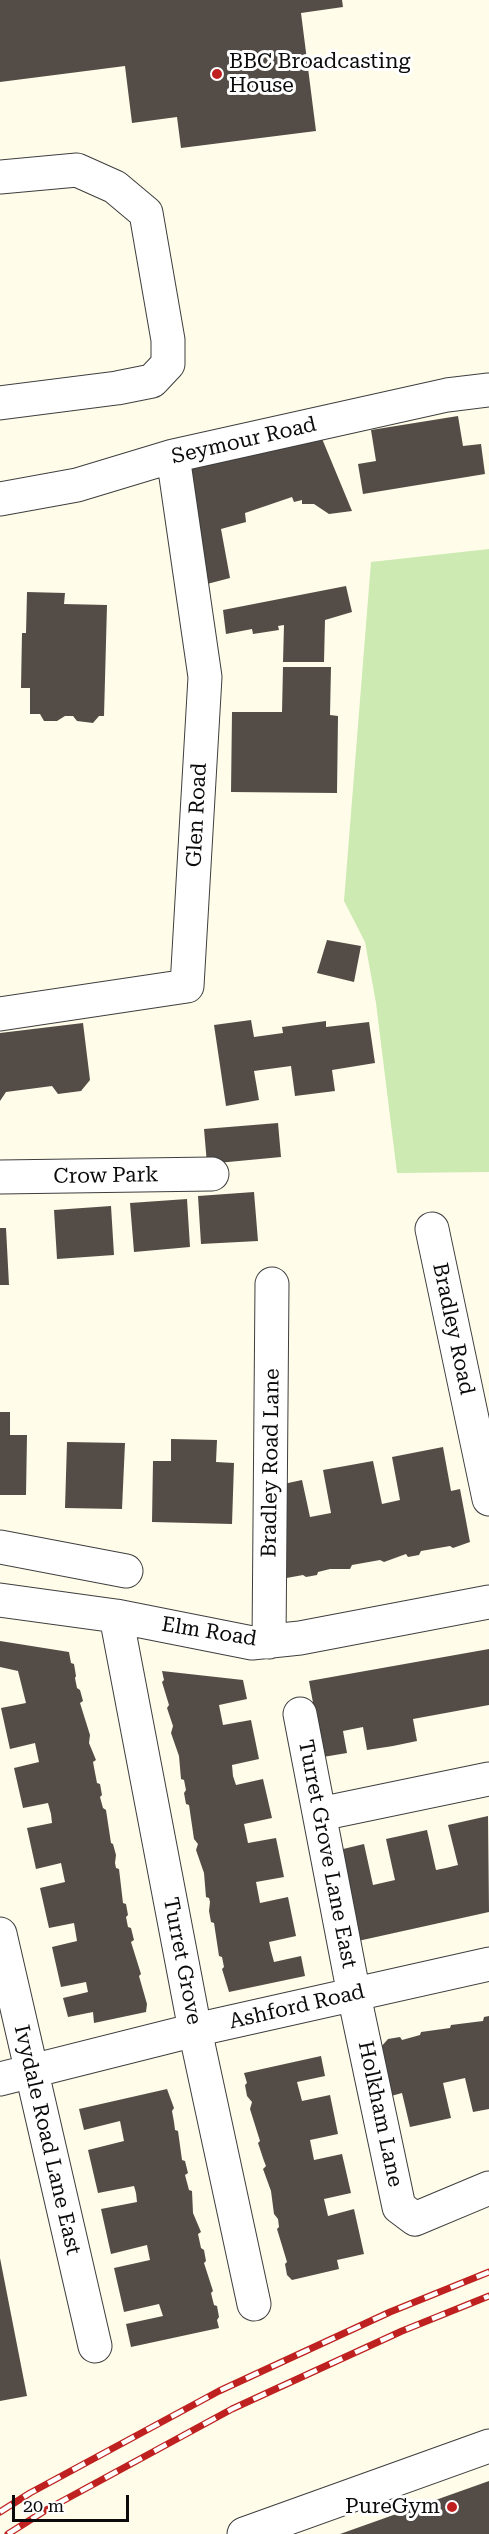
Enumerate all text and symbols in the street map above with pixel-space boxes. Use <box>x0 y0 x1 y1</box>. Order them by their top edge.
place label: BBC Broadcasting House <box>229 49 410 99</box>
marker: BBC Broadcasting House <box>210 67 224 81</box>
street label: Seymour Road <box>169 412 319 470</box>
street label: Glen Road <box>182 762 212 868</box>
street label: Crow Park <box>53 1162 159 1190</box>
street label: Bradley Road <box>427 1261 479 1397</box>
street label: Bradley Road Lane <box>257 1368 285 1558</box>
street label: Elm Road <box>160 1612 258 1652</box>
street label: Turret Grove Lane East <box>292 1738 362 1970</box>
street label: Turret Grove <box>157 1895 207 2027</box>
street label: Ashford Road <box>227 1979 367 2035</box>
street label: Ivydale Road Lane East <box>8 2023 86 2257</box>
street label: Holkham Lane <box>352 2039 408 2189</box>
scale bar <box>15 2483 132 2521</box>
place label: PureGym <box>345 2494 440 2520</box>
text: 20 m <box>23 2495 64 2516</box>
marker: PureGym <box>445 2500 459 2514</box>

